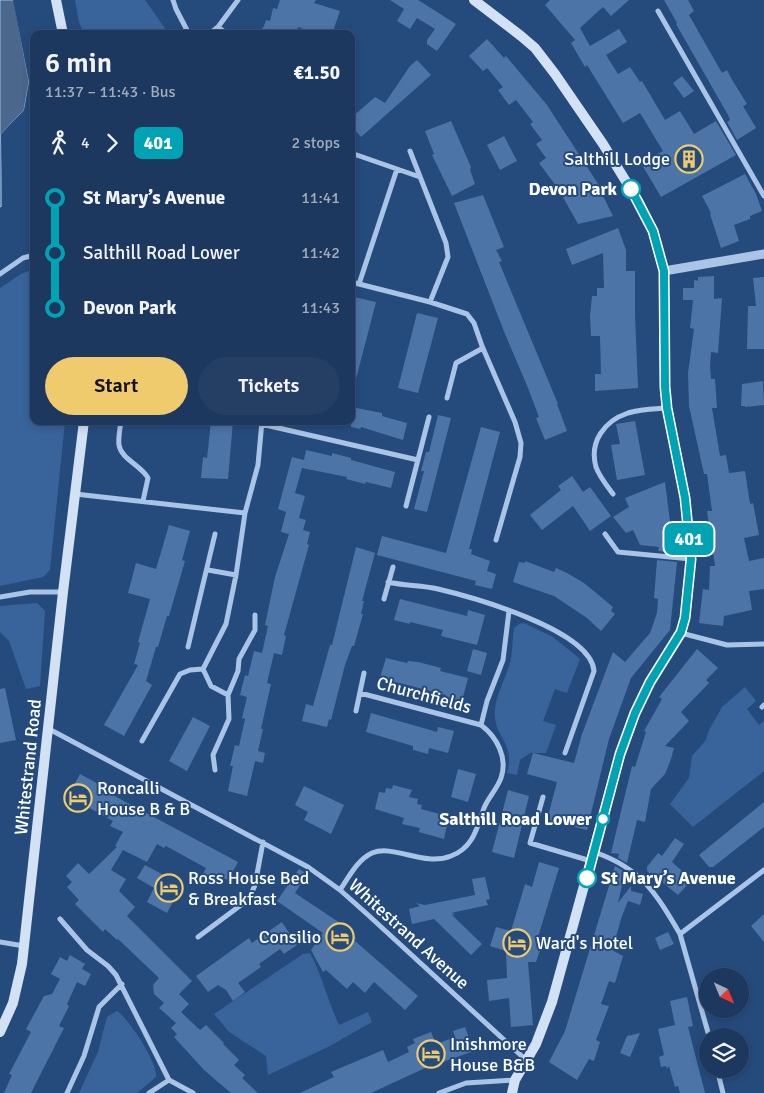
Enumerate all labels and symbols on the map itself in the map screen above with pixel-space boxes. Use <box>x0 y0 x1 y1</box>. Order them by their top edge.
building icon: Salthill Lodge <box>674 144 704 174</box>
place label: Salthill Lodge <box>564 148 670 170</box>
place label: Devon Park <box>529 178 618 200</box>
marker: Devon Park <box>621 179 641 199</box>
line badge: 401 <box>660 523 718 555</box>
street label: Churchfields <box>374 672 474 718</box>
street label: Whitestrand Road <box>10 698 46 836</box>
place label: Roncalli House B & B <box>97 777 190 820</box>
hotel icon: Roncalli House B & B <box>63 783 93 813</box>
place label: Salthill Road Lower <box>439 808 593 830</box>
marker: Salthill Road Lower <box>596 812 610 826</box>
place label: Ross House Bed & Breakfast <box>188 867 309 910</box>
place label: St Mary’s Avenue <box>601 867 736 889</box>
marker: St Mary’s Avenue <box>577 868 597 888</box>
hotel icon: Ross House Bed & Breakfast <box>154 873 184 903</box>
street label: Whitestrand Avenue <box>344 874 474 994</box>
hotel icon: Consilio <box>325 922 355 952</box>
place label: Consilio <box>259 926 321 948</box>
hotel icon: Ward's Hotel <box>502 928 532 958</box>
place label: Ward's Hotel <box>536 932 633 954</box>
north arrow <box>699 968 749 1018</box>
place label: Inishmore House B&B <box>450 1033 535 1076</box>
hotel icon: Inishmore House B&B <box>416 1039 446 1069</box>

